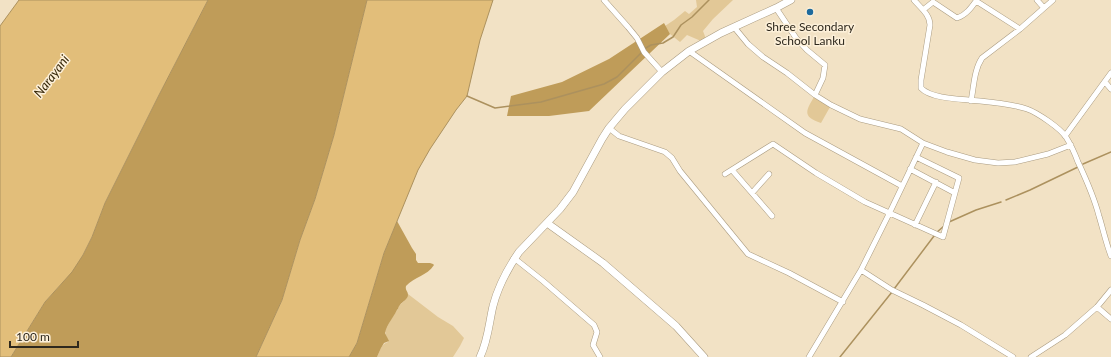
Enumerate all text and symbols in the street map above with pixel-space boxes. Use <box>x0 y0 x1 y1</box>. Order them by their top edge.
marker: Shree Secondary School Lanku <box>805 7 815 17</box>
place label: Shree Secondary School Lanku <box>766 19 855 48</box>
water label: Narayani <box>30 52 72 100</box>
scale bar <box>10 323 78 349</box>
text: 100 m <box>16 329 50 344</box>

